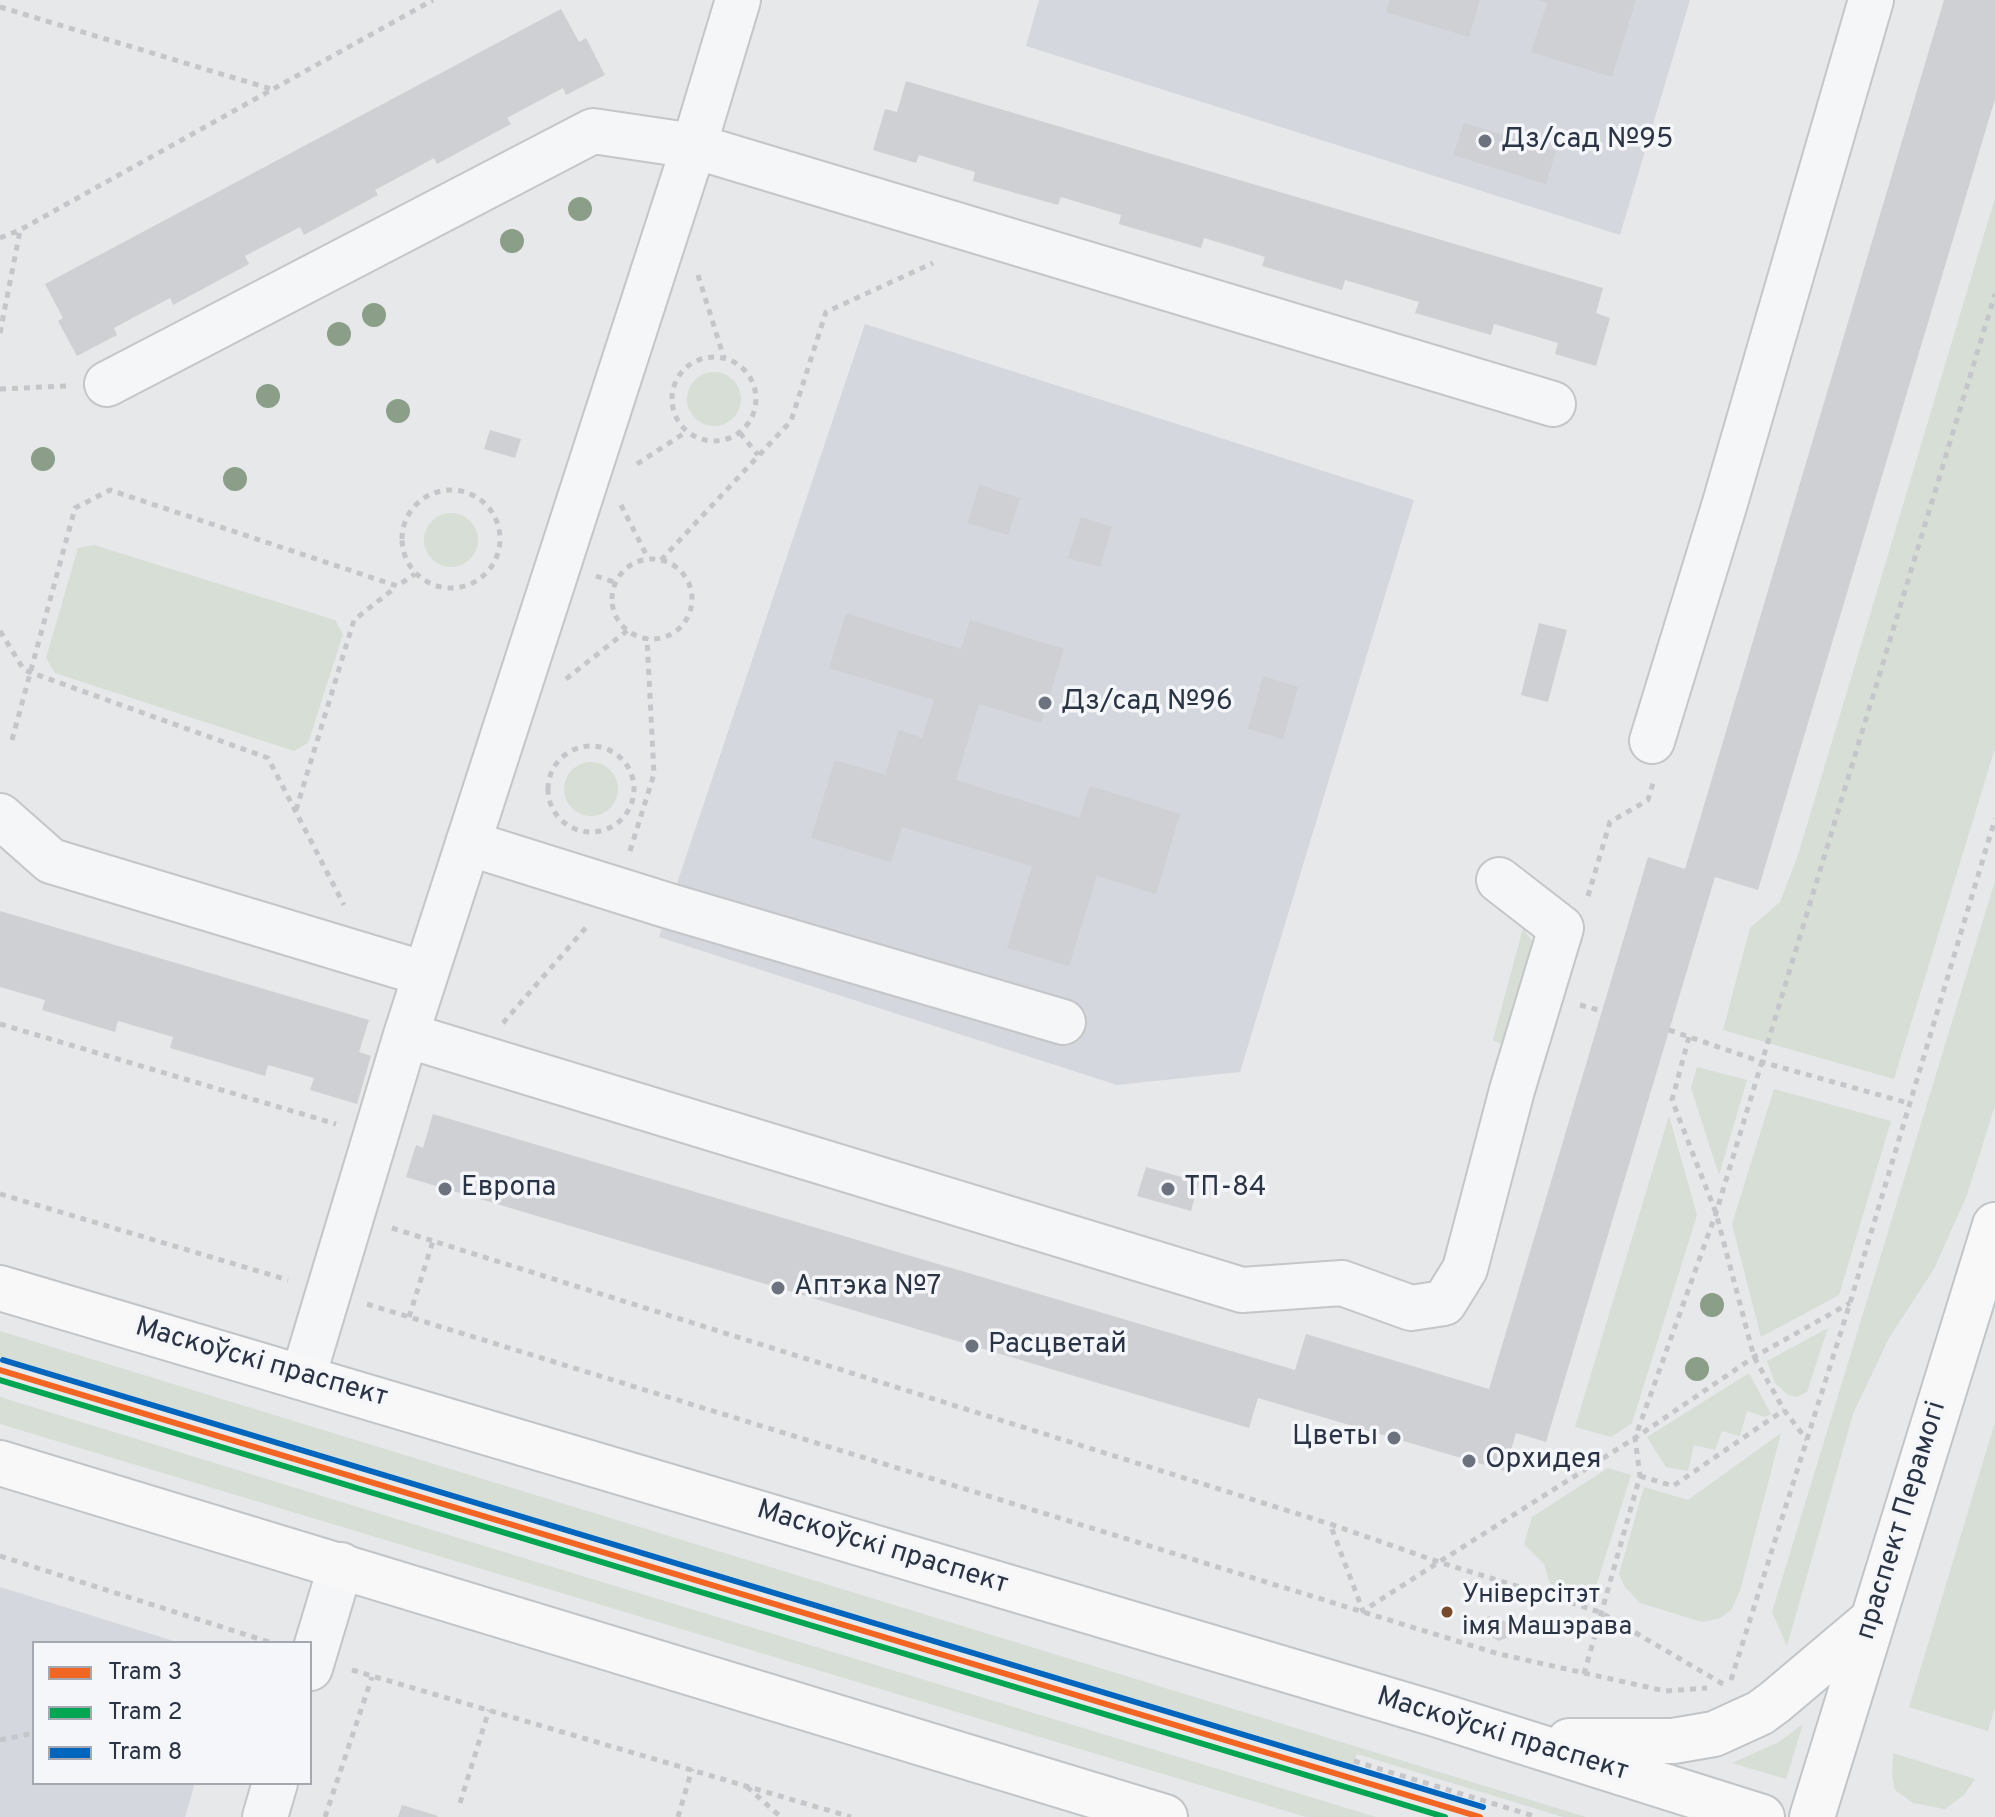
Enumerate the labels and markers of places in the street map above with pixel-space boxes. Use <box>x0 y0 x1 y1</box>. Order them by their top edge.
place label: Дз/сад №95 <box>1501 124 1673 158</box>
marker: Дз/сад №95 <box>1476 132 1494 150</box>
place label: Дз/сад №96 <box>1061 686 1233 720</box>
marker: Дз/сад №96 <box>1036 694 1054 712</box>
place label: Европа <box>461 1172 556 1206</box>
place label: ТП-84 <box>1184 1172 1266 1206</box>
marker: Европа <box>436 1180 454 1198</box>
marker: ТП-84 <box>1159 1180 1177 1198</box>
place label: Аптэка №7 <box>794 1271 941 1305</box>
marker: Аптэка №7 <box>769 1279 787 1297</box>
place label: Расцветай <box>988 1329 1127 1363</box>
marker: Расцветай <box>963 1337 981 1355</box>
place label: Цветы <box>1292 1421 1378 1455</box>
marker: Цветы <box>1385 1429 1403 1447</box>
place label: Орхидея <box>1485 1444 1602 1478</box>
marker: Орхидея <box>1460 1452 1478 1470</box>
place label: Універсітэт імя Машэрава <box>1462 1581 1632 1642</box>
marker: Універсітэт імя Машэрава <box>1439 1604 1455 1620</box>

